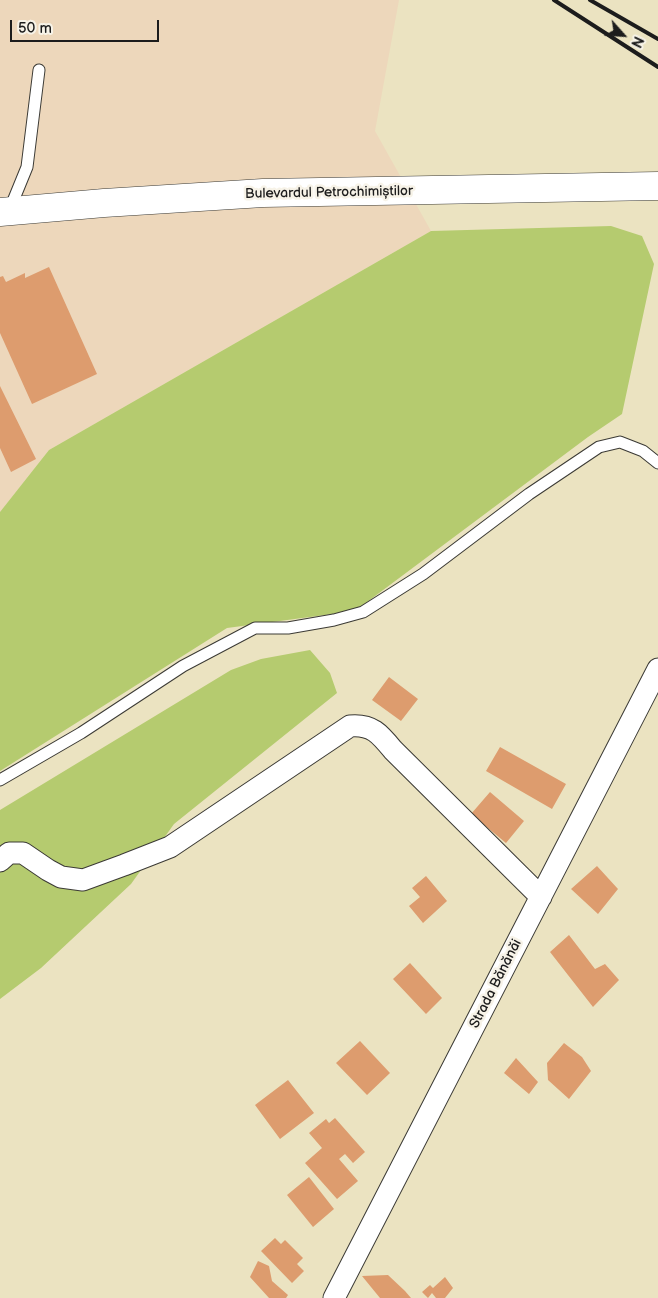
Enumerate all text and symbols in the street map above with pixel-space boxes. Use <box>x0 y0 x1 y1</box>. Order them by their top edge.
scale bar <box>12 10 161 42</box>
north arrow <box>598 10 648 60</box>
text: 50 m <box>18 19 52 38</box>
text: N <box>627 33 647 50</box>
street label: Bulevardul Petrochimiștilor <box>245 183 413 203</box>
street label: Strada Bănănăi <box>466 937 526 1031</box>

